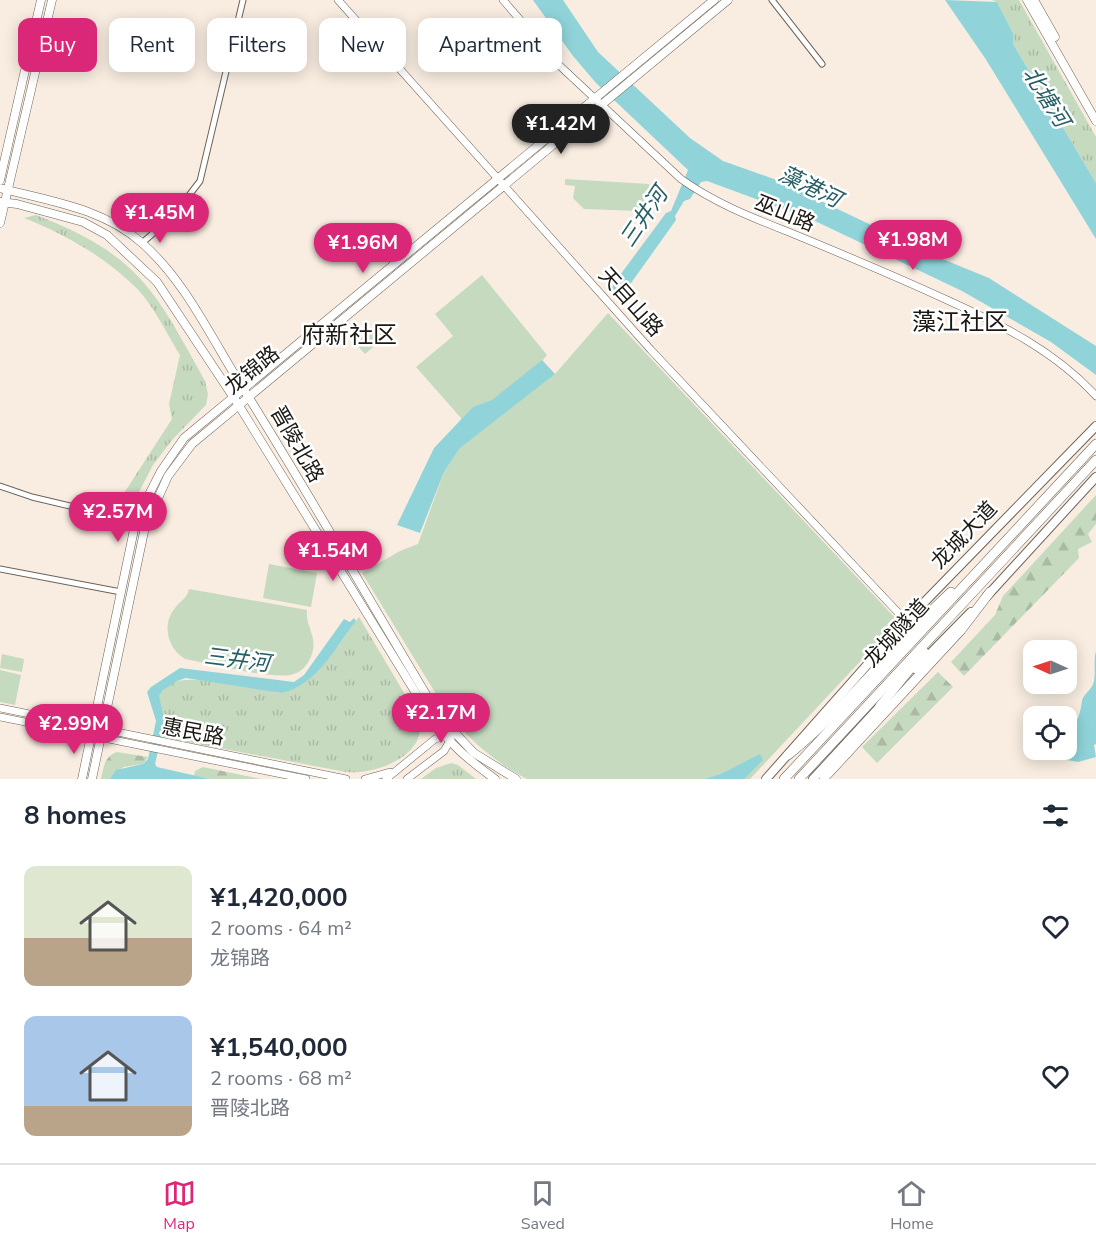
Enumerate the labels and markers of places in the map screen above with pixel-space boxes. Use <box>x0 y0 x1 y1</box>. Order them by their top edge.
pin: ¥1.42M <box>512 104 610 155</box>
pin: ¥1.45M <box>111 193 209 244</box>
pin: ¥1.98M <box>864 220 962 271</box>
pin: ¥1.96M <box>314 223 412 274</box>
pin: ¥2.57M <box>69 492 167 543</box>
pin: ¥1.54M <box>284 531 382 582</box>
pin: ¥2.17M <box>392 693 490 744</box>
pin: ¥2.99M <box>25 704 123 755</box>

